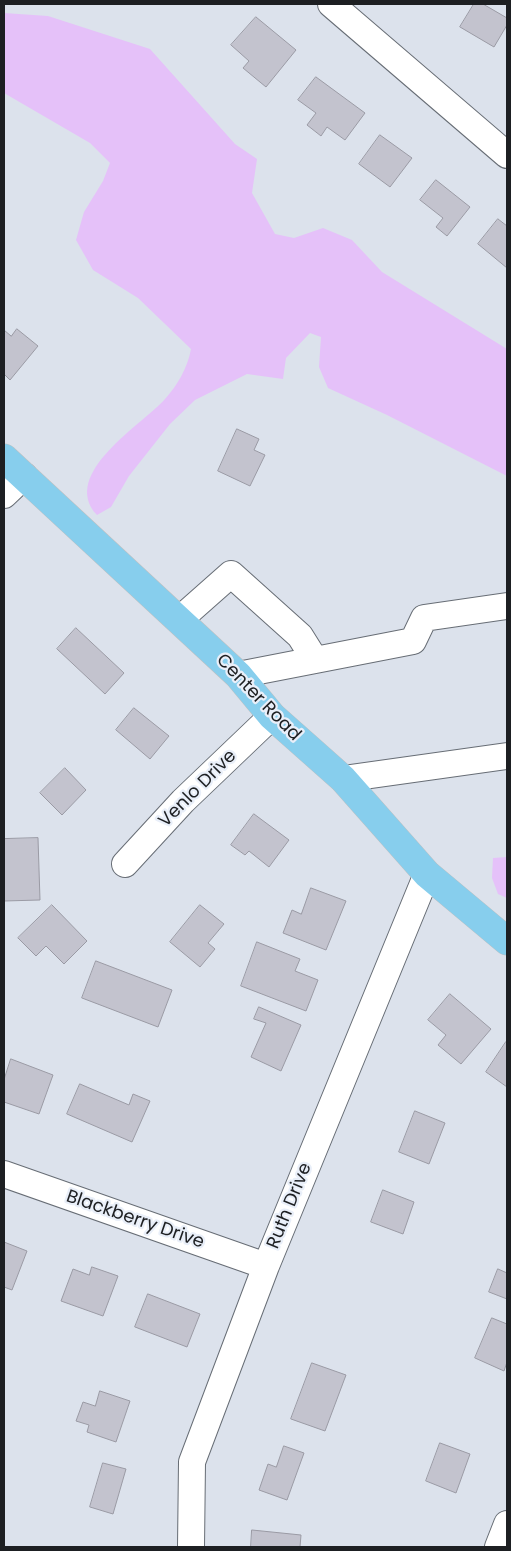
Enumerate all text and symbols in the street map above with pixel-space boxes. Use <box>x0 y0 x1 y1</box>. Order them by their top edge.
street label: Center Road <box>211 650 305 746</box>
street label: Venlo Drive <box>155 746 241 832</box>
street label: Ruth Drive <box>263 1160 317 1252</box>
street label: Blackberry Drive <box>63 1186 207 1254</box>

